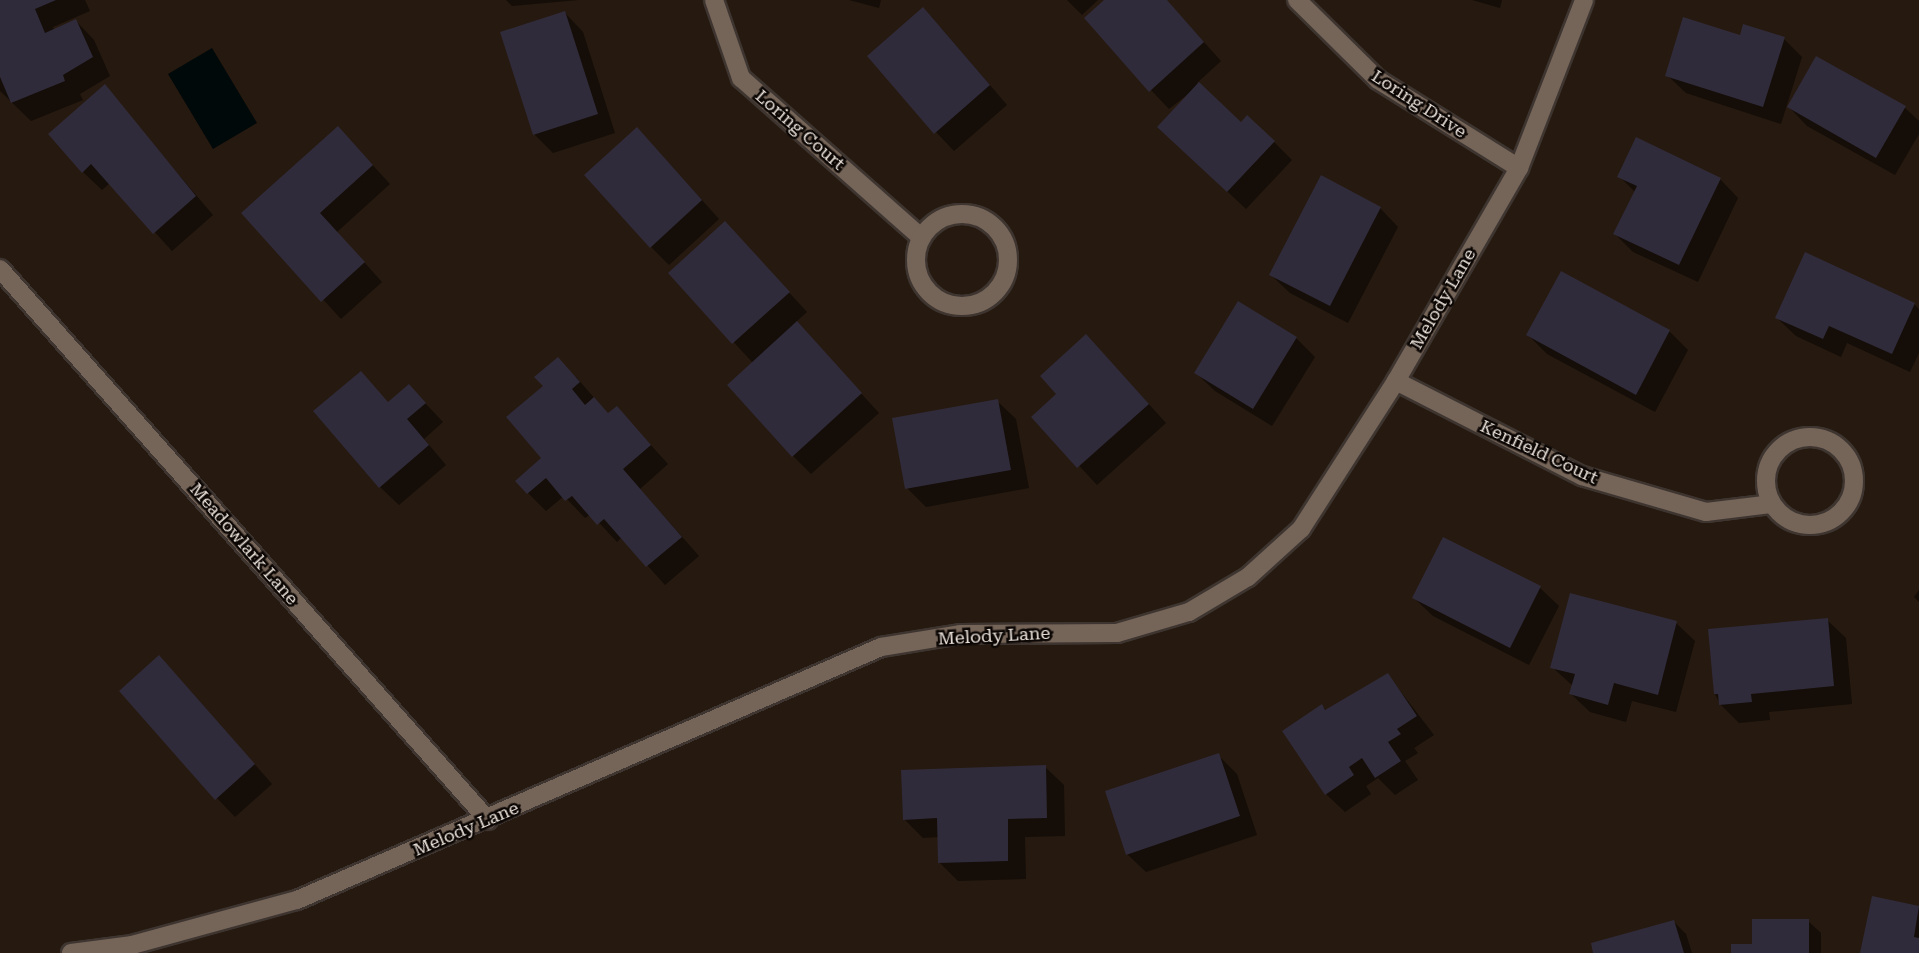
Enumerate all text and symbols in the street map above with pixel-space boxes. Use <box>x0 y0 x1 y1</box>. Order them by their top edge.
street label: Loring Drive <box>1367 65 1471 143</box>
street label: Loring Court <box>751 85 849 175</box>
street label: Melody Lane <box>1405 245 1481 353</box>
street label: Kenfield Court <box>1477 415 1601 489</box>
street label: Meadowlark Lane <box>185 479 303 609</box>
street label: Melody Lane <box>937 622 1051 650</box>
street label: Melody Lane <box>410 797 522 861</box>

